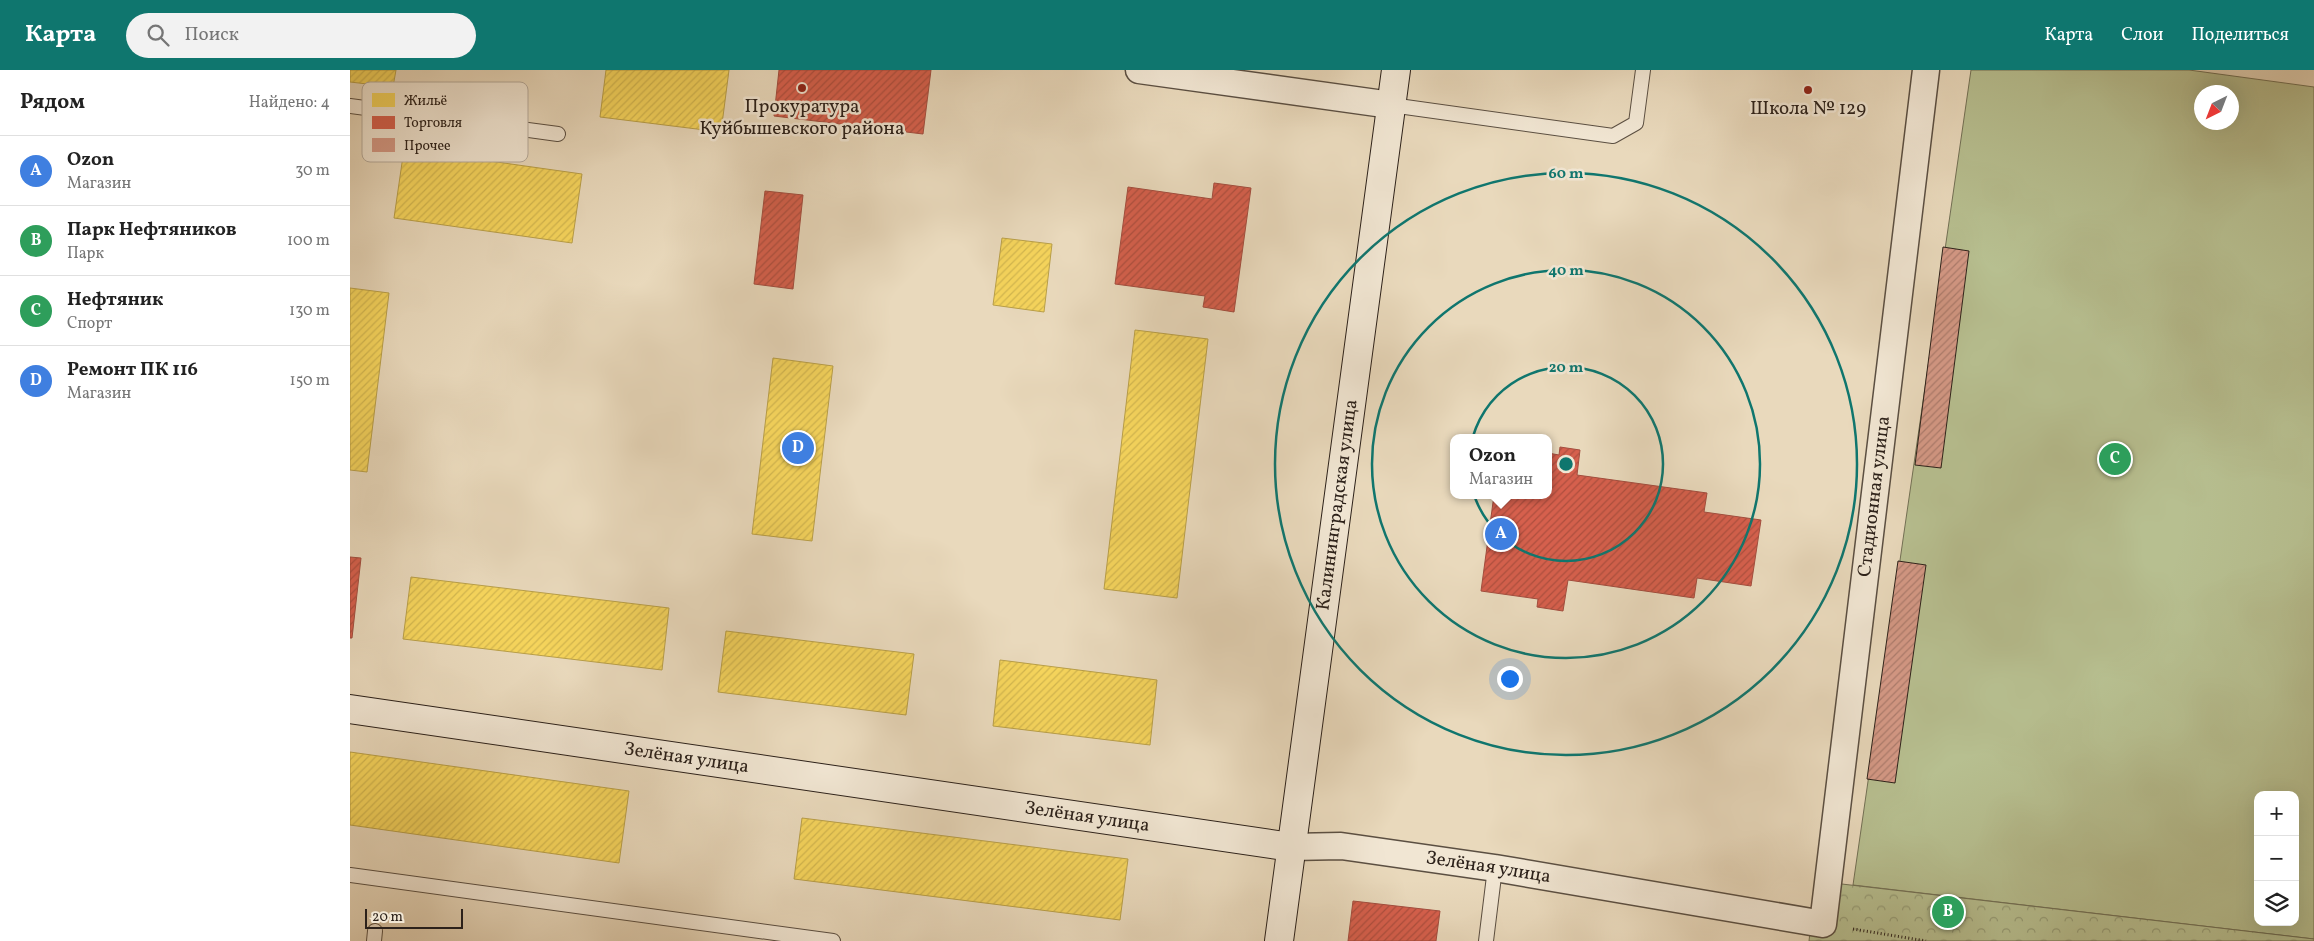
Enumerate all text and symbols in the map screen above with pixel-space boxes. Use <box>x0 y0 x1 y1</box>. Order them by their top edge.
search box <box>126 13 476 58</box>
text: Карта <box>25 18 96 52</box>
icon: search <box>144 21 172 49</box>
text: Поиск <box>184 22 239 48</box>
text: Карта <box>2045 23 2093 48</box>
text: Слои <box>2121 23 2163 48</box>
text: Поделиться <box>2191 23 2289 48</box>
legend <box>362 82 528 162</box>
marker: Прокуратура Куйбышевского района <box>796 82 808 94</box>
marker: Школа № 129 <box>1802 84 1814 96</box>
north arrow <box>2194 85 2239 130</box>
text: Рядом <box>20 88 85 117</box>
text: Найдено: 4 <box>249 92 330 114</box>
text: Жильё <box>404 92 448 111</box>
place label: Прокуратура Куйбышевского района <box>700 94 904 142</box>
place label: Школа № 129 <box>1750 96 1866 122</box>
text: Торговля <box>404 114 462 133</box>
text: Прочее <box>404 137 451 156</box>
text: Ozon <box>67 147 114 173</box>
text: A <box>30 160 42 182</box>
text: 30 m <box>295 160 330 182</box>
text: 60 m <box>1549 164 1584 185</box>
text: Магазин <box>67 173 131 195</box>
text: Парк Нефтяников <box>67 217 237 243</box>
text: B <box>31 230 41 252</box>
text: 100 m <box>287 230 330 252</box>
text: Парк <box>67 243 104 265</box>
text: 40 m <box>1548 261 1584 282</box>
text: Нефтяник <box>67 287 163 313</box>
text: C <box>31 300 41 322</box>
text: 130 m <box>289 300 330 322</box>
text: Спорт <box>67 313 112 335</box>
text: Ремонт ПК 116 <box>67 357 198 383</box>
text: 20 m <box>1549 358 1584 379</box>
text: D <box>30 370 42 392</box>
text: 150 m <box>289 370 330 392</box>
text: Магазин <box>67 383 131 405</box>
street label: Калининградская улица <box>1311 398 1365 612</box>
street label: Стадионная улица <box>1852 414 1897 578</box>
pin: D <box>782 429 814 467</box>
popup <box>1450 434 1552 499</box>
pin: C <box>2099 440 2131 478</box>
text: Ozon <box>1469 443 1516 469</box>
centre of rings <box>1557 455 1575 473</box>
text: Магазин <box>1469 469 1533 491</box>
pin: A <box>1485 515 1517 553</box>
your location <box>1497 666 1523 692</box>
street label: Зелёная улица <box>622 736 751 780</box>
map controls <box>2254 791 2299 926</box>
button: + <box>2254 791 2299 836</box>
street label: Зелёная улица <box>1023 795 1152 839</box>
button: − <box>2254 836 2299 881</box>
street label: Зелёная улица <box>1424 845 1553 890</box>
button: layers <box>2254 881 2299 926</box>
pin: B <box>1932 893 1964 931</box>
scale bar <box>365 906 462 929</box>
text: 20 m <box>372 908 403 927</box>

